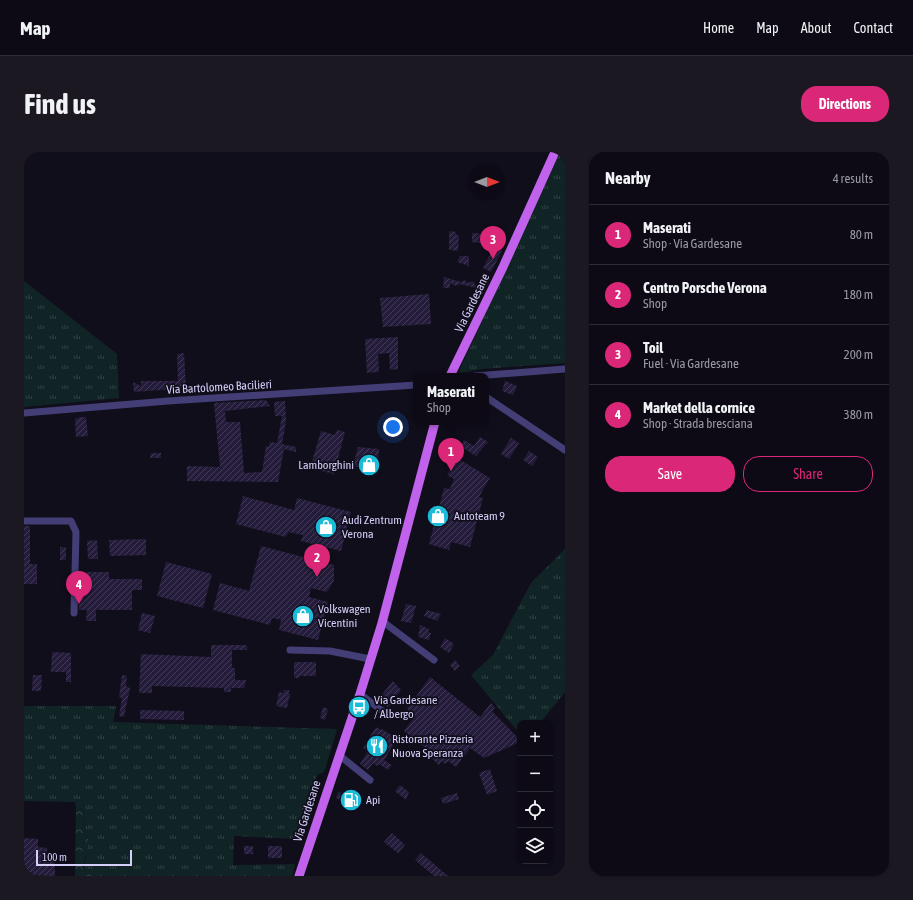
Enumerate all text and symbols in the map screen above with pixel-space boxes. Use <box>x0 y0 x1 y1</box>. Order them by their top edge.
text: Map <box>20 17 51 39</box>
text: Home <box>703 20 734 36</box>
text: Map <box>756 20 779 36</box>
text: About <box>801 20 832 36</box>
text: Contact <box>854 20 893 36</box>
button: Directions <box>801 86 889 122</box>
text: Find us <box>24 88 96 120</box>
north arrow <box>469 164 505 200</box>
text: Nearby <box>605 168 651 188</box>
text: 4 results <box>833 171 873 186</box>
text: Maserati <box>643 219 691 236</box>
pin: 3 <box>480 226 506 259</box>
text: 1 <box>615 227 621 242</box>
text: 80 m <box>850 227 873 242</box>
text: Shop · Via Gardesane <box>643 236 742 251</box>
street label: Via Gardesane <box>452 271 492 335</box>
text: Centro Porsche Verona <box>643 279 767 296</box>
text: 2 <box>615 287 621 302</box>
text: 180 m <box>844 287 873 302</box>
text: Shop <box>643 296 667 311</box>
text: Toil <box>643 339 663 356</box>
text: 3 <box>615 347 621 362</box>
text: 200 m <box>844 347 873 362</box>
text: Fuel · Via Gardesane <box>643 356 739 371</box>
popup <box>413 373 489 425</box>
street label: Via Bartolomeo Bacilieri <box>166 377 272 397</box>
text: Maserati <box>427 383 475 400</box>
text: Market della cornice <box>643 399 755 416</box>
text: Shop <box>427 400 451 415</box>
text: 4 <box>615 407 621 422</box>
text: 380 m <box>844 407 873 422</box>
text: Shop · Strada bresciana <box>643 416 753 431</box>
your location <box>383 417 403 437</box>
pin: 1 <box>438 438 464 471</box>
shop icon: Lamborghini <box>356 452 382 478</box>
button: Save <box>605 456 735 492</box>
button: Share <box>743 456 873 492</box>
place label: Lamborghini <box>298 458 354 472</box>
shop icon: Autoteam 9 <box>425 503 451 529</box>
place label: Autoteam 9 <box>454 509 505 523</box>
place label: Audi Zentrum Verona <box>342 513 402 541</box>
shop icon: Audi Zentrum Verona <box>313 514 339 540</box>
pin: 2 <box>304 544 330 577</box>
pin: 4 <box>66 571 92 604</box>
place label: Volkswagen Vicentini <box>318 602 371 630</box>
shop icon: Volkswagen Vicentini <box>290 603 316 629</box>
place label: Via Gardesane / Albergo <box>374 693 438 721</box>
bus stop icon: Via Gardesane / Albergo <box>346 694 372 720</box>
map controls <box>517 720 553 864</box>
button: + <box>517 720 553 756</box>
place label: Ristorante Pizzeria Nuova Speranza <box>392 732 473 760</box>
restaurant icon: Ristorante Pizzeria Nuova Speranza <box>364 733 390 759</box>
button: − <box>517 756 553 792</box>
street label: Via Gardesane <box>291 779 323 843</box>
fuel station icon: Api <box>338 787 364 813</box>
button: locate <box>517 792 553 828</box>
place label: Api <box>366 793 380 807</box>
button: layers <box>517 828 553 864</box>
scale bar <box>36 848 132 867</box>
text: 100 m <box>42 851 67 863</box>

